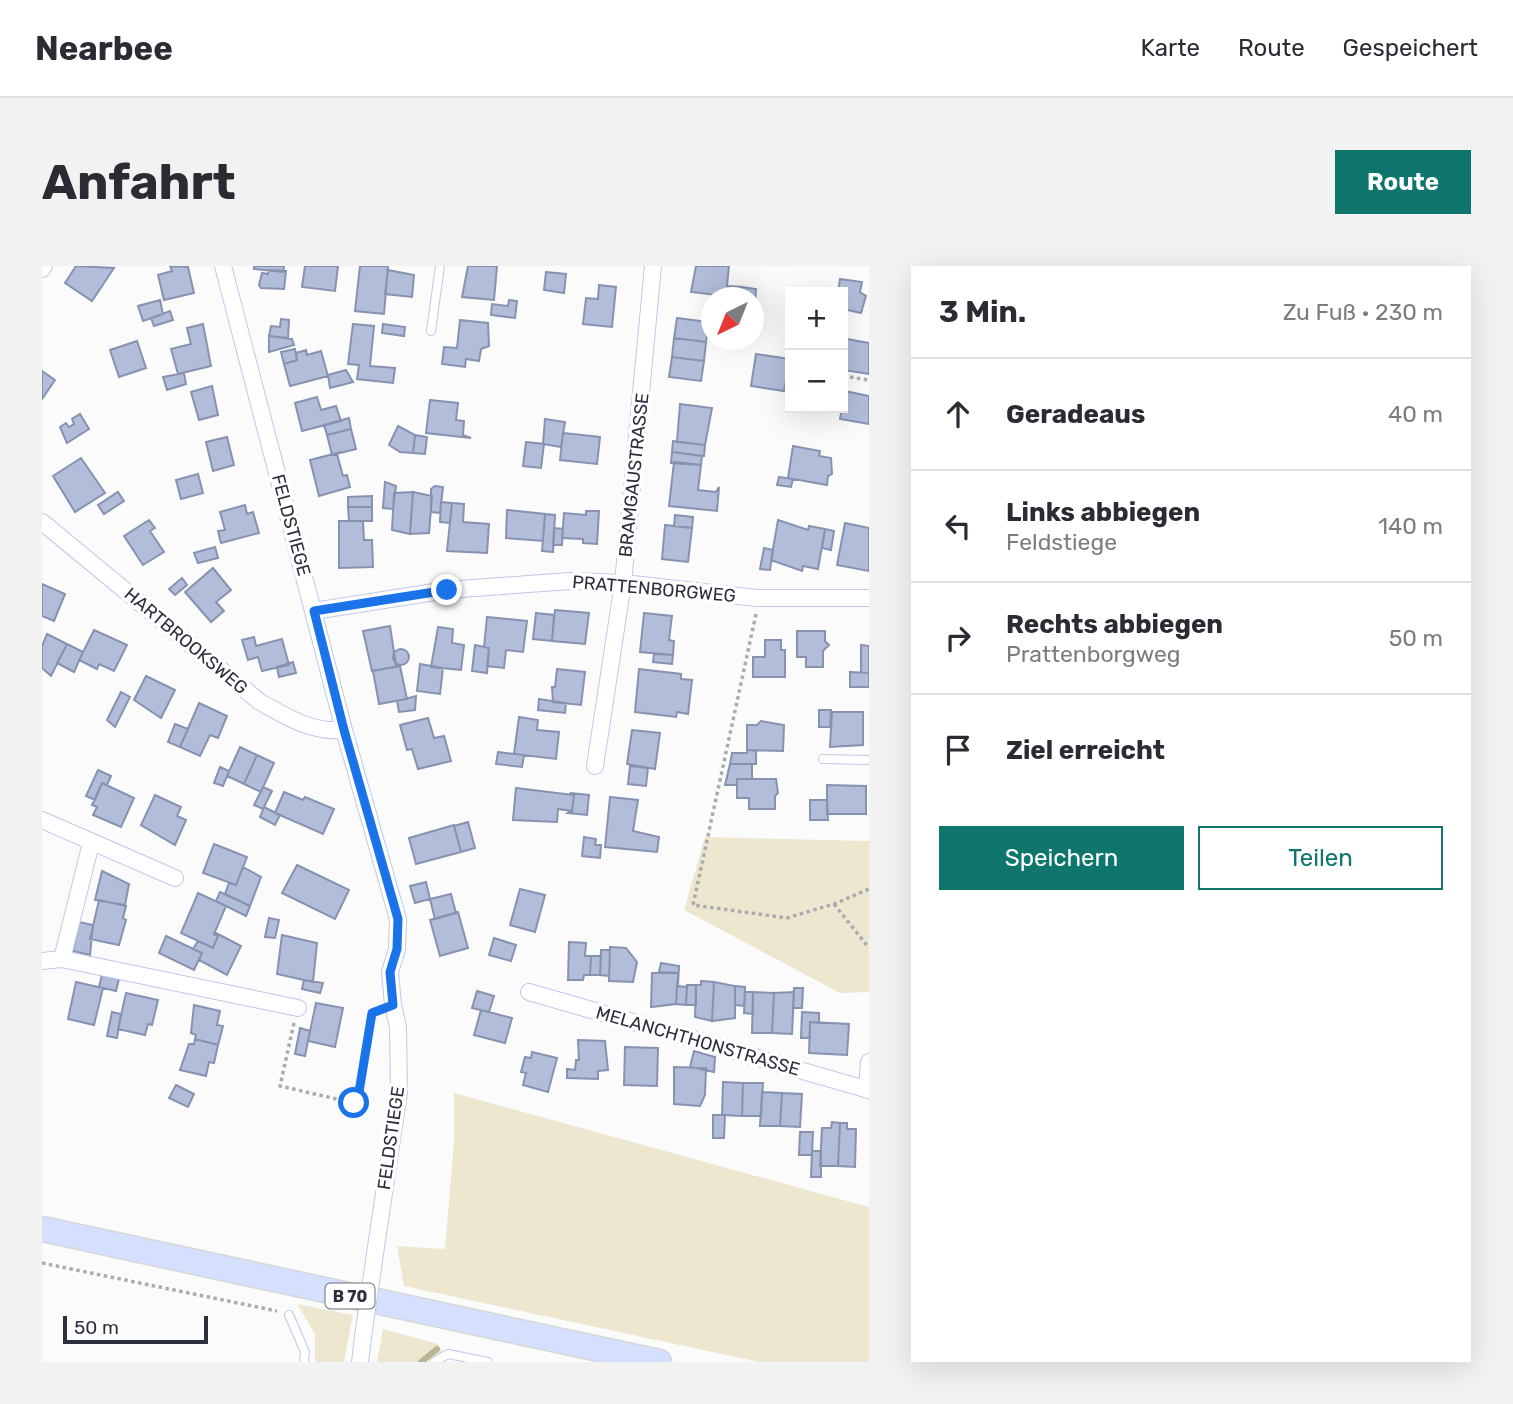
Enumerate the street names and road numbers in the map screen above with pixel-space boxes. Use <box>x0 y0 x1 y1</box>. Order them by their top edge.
street label: BRAMGAUSTRASSE <box>614 392 654 558</box>
street label: FELDSTIEGE <box>267 472 315 578</box>
street label: PRATTENBORGWEG <box>571 571 737 607</box>
street label: HARTBROOKSWEG <box>120 583 252 699</box>
street label: MELANCHTHONSTRASSE <box>593 1001 803 1081</box>
street label: FELDSTIEGE <box>373 1085 409 1191</box>
road number: B 70 <box>326 1284 374 1308</box>

